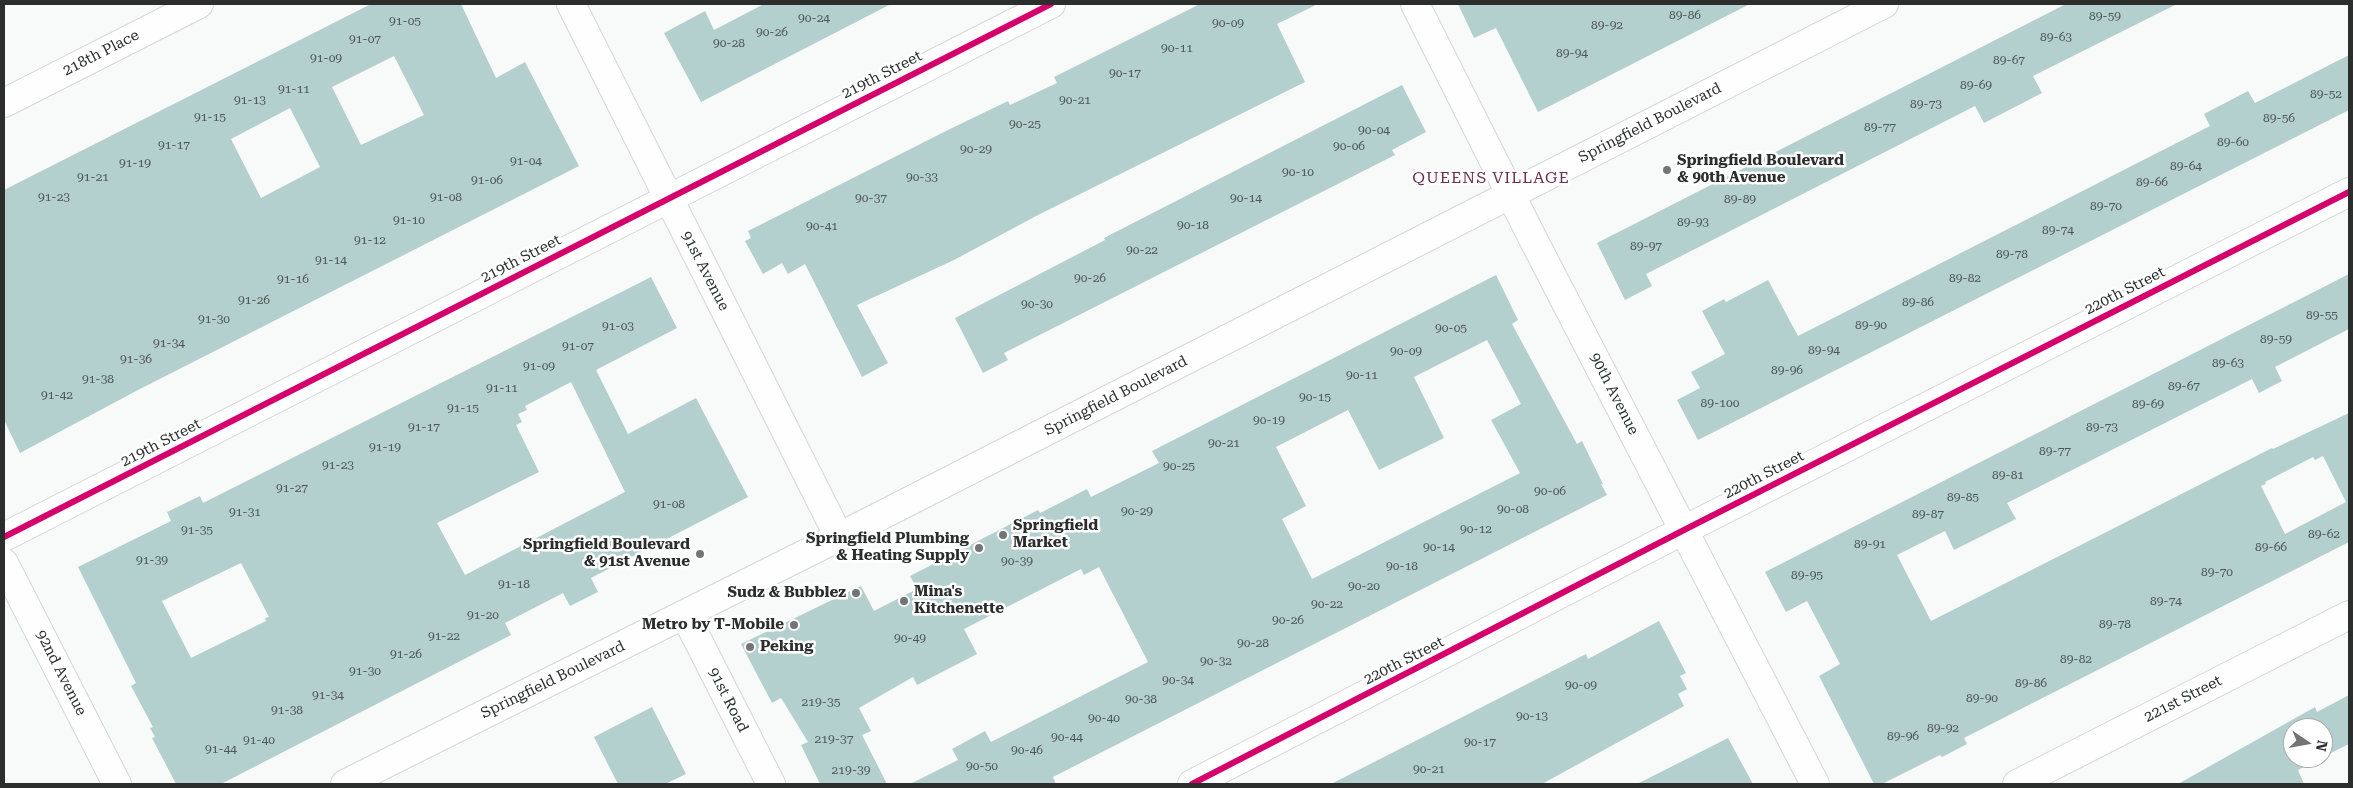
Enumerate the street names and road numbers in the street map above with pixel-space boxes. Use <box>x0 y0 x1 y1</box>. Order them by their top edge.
street label: 218th Place <box>60 26 142 80</box>
street label: 219th Street <box>839 47 925 103</box>
street label: Springfield Boulevard <box>1575 79 1725 167</box>
street label: 91st Avenue <box>677 228 733 314</box>
street label: 219th Street <box>478 231 564 287</box>
street label: 220th Street <box>2082 263 2168 319</box>
street label: 90th Avenue <box>1586 350 1642 438</box>
street label: Springfield Boulevard <box>1041 352 1191 440</box>
street label: 219th Street <box>118 415 204 471</box>
street label: 220th Street <box>1721 447 1807 503</box>
street label: 92nd Avenue <box>32 627 90 719</box>
street label: 220th Street <box>1361 633 1447 689</box>
street label: Springfield Boulevard <box>478 637 628 723</box>
street label: 91st Road <box>704 665 752 735</box>
street label: 221st Street <box>2141 672 2225 726</box>

